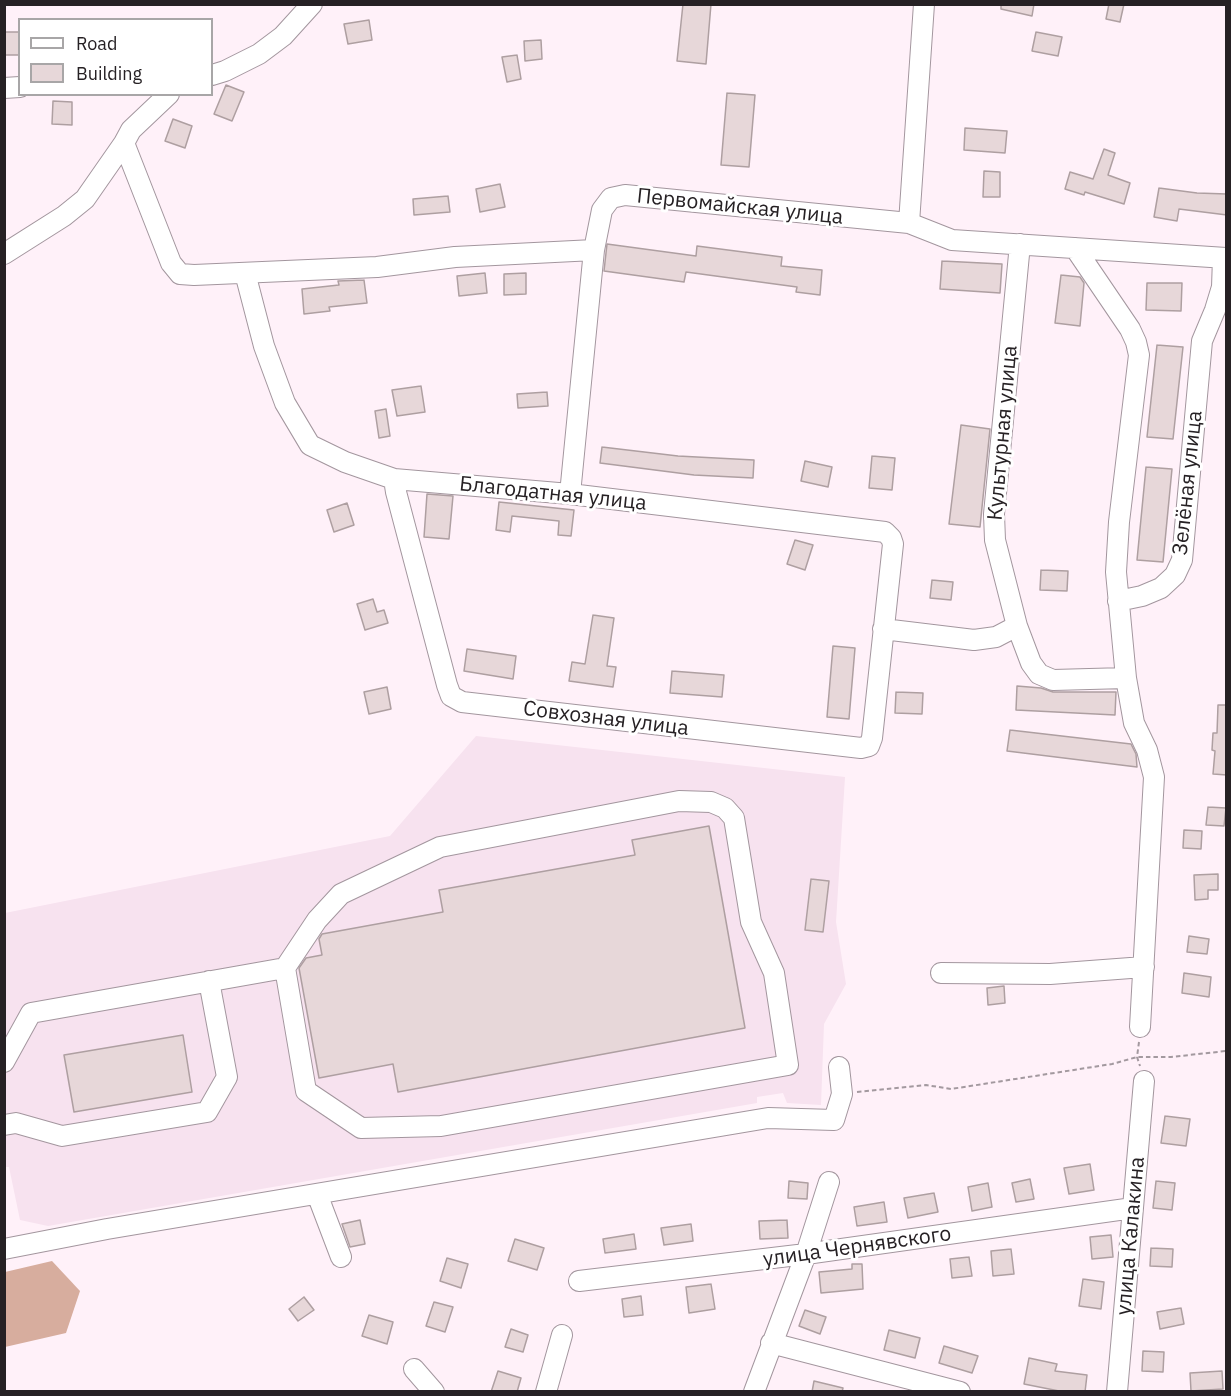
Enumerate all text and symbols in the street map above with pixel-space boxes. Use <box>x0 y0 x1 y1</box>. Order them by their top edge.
legend <box>18 18 213 96</box>
text: Road <box>76 32 117 55</box>
text: Building <box>76 62 142 85</box>
street label: Первомайская улица <box>636 184 844 230</box>
street label: Культурная улица <box>983 344 1023 522</box>
street label: Зелёная улица <box>1168 409 1208 557</box>
street label: Благодатная улица <box>458 472 648 516</box>
street label: Совхозная улица <box>522 696 690 742</box>
street label: улица Калакина <box>1112 1156 1150 1316</box>
street label: улица Чернявского <box>761 1221 953 1273</box>

